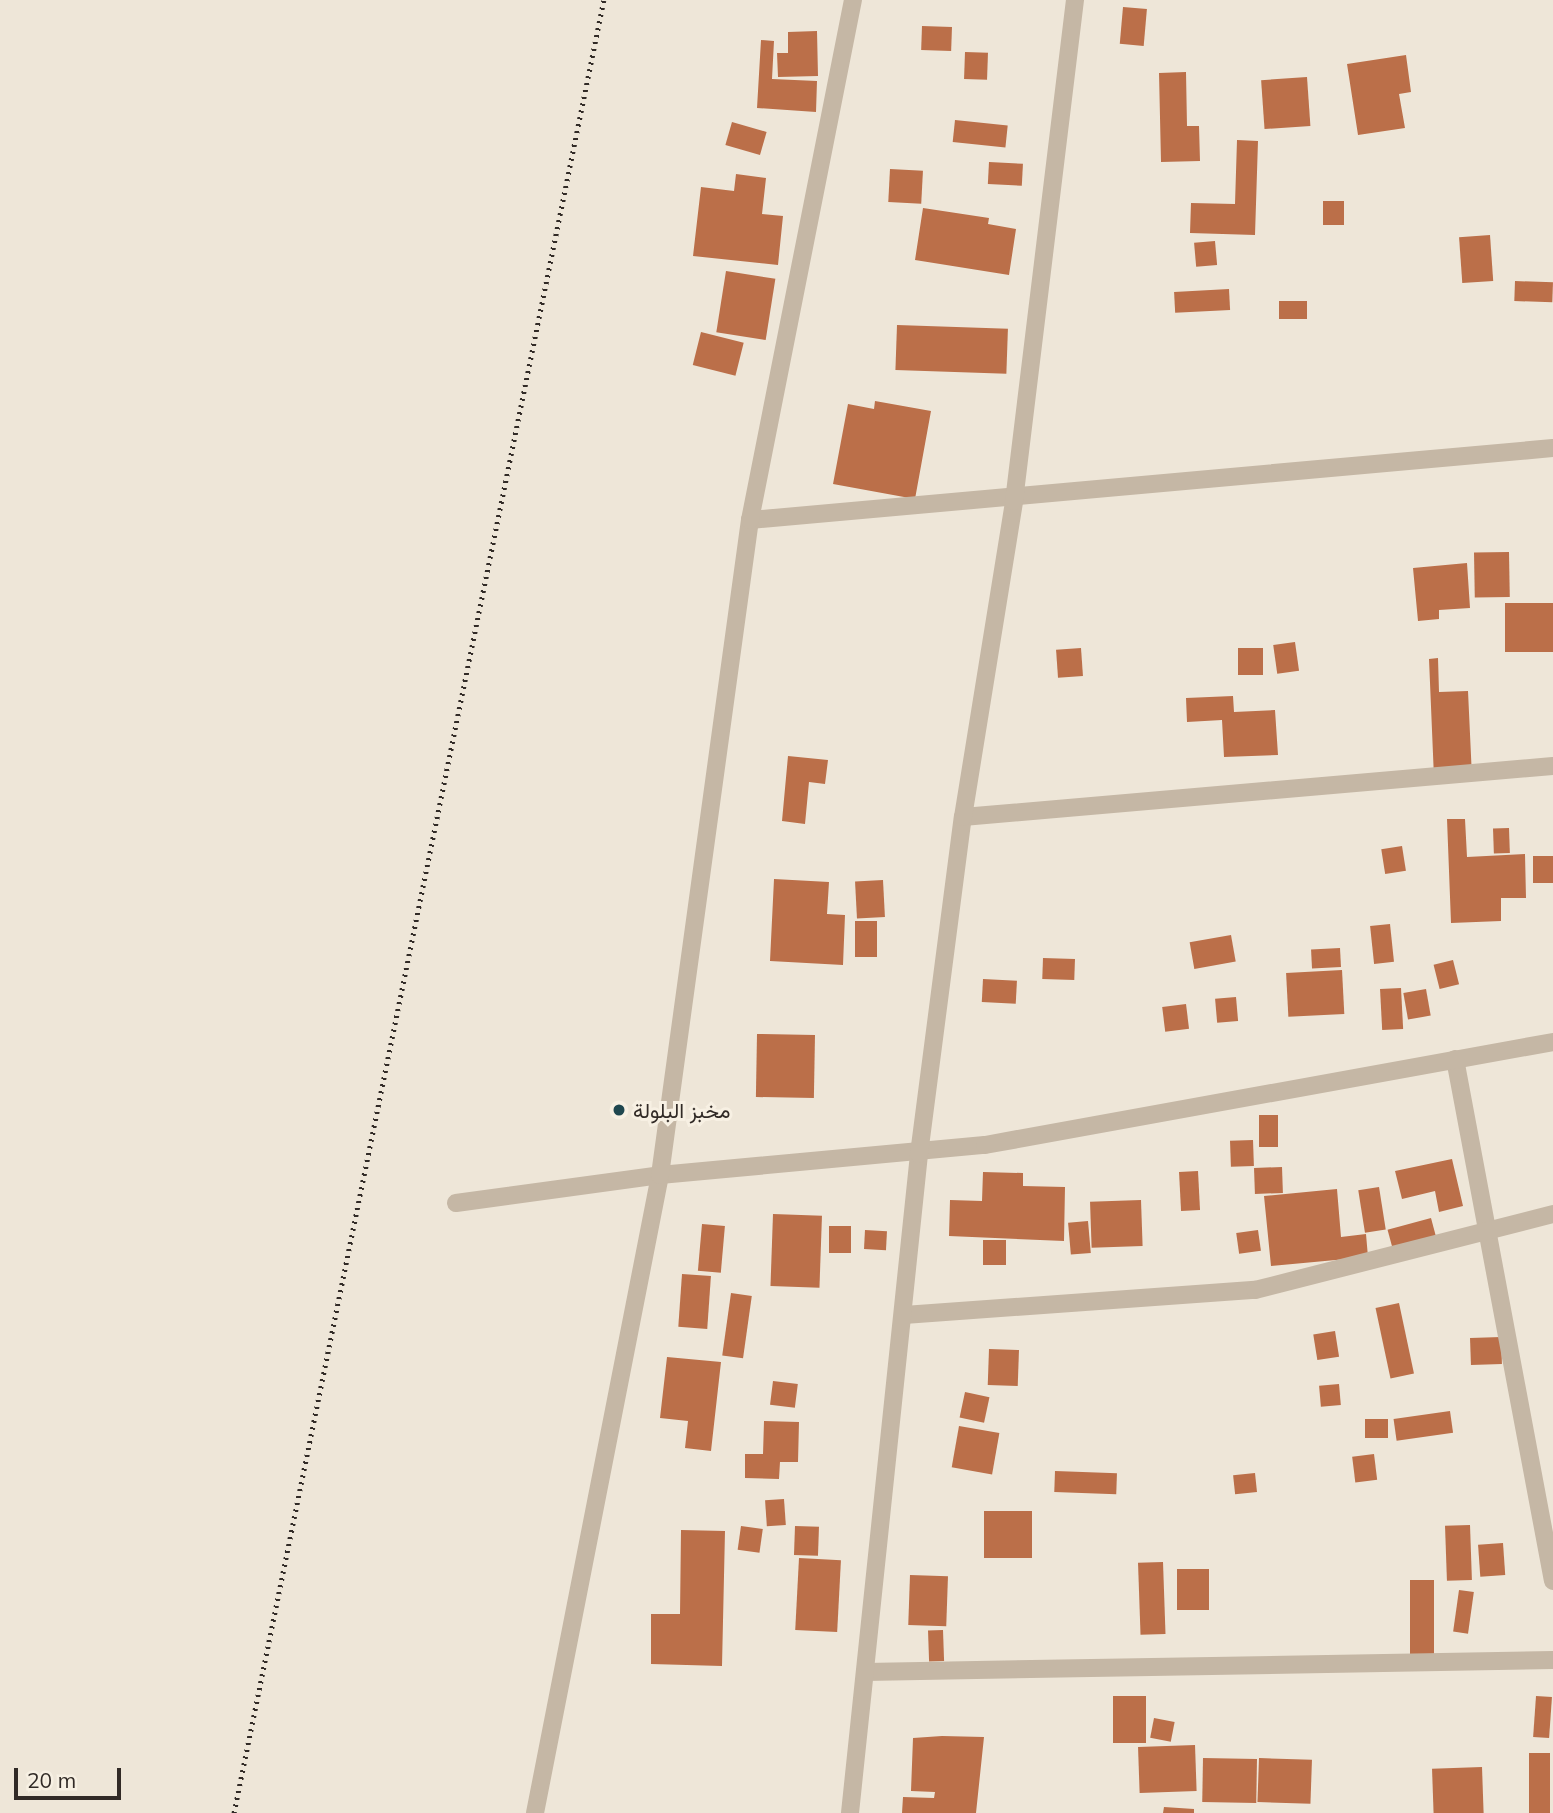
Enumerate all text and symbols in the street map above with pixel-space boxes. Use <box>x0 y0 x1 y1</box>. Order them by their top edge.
place label: مخبز البلولة <box>633 1097 731 1123</box>
marker: مخبز البلولة <box>611 1102 627 1118</box>
scale bar <box>18 1754 124 1798</box>
text: 20 m <box>27 1767 76 1793</box>

